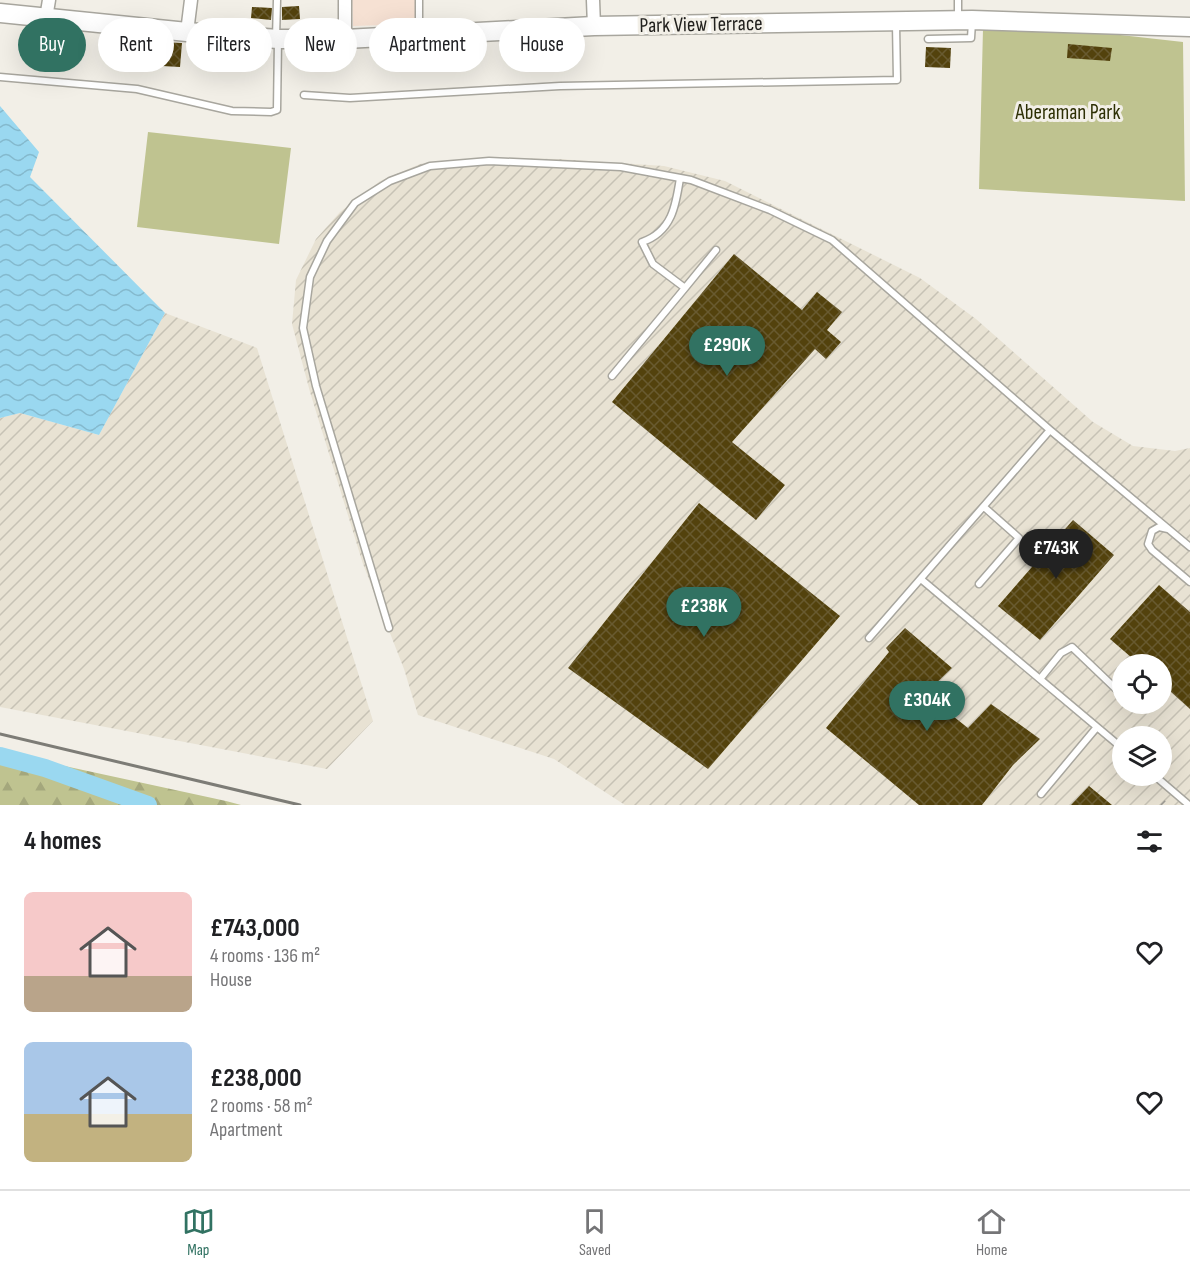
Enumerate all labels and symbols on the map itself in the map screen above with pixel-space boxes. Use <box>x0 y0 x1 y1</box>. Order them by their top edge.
street label: Park View Terrace <box>639 11 763 38</box>
park label: Aberaman Park <box>1015 100 1120 125</box>
pin: £290K <box>685 326 769 377</box>
pin: £743K <box>1014 529 1098 580</box>
pin: £238K <box>662 587 746 638</box>
pin: £304K <box>885 681 969 732</box>

